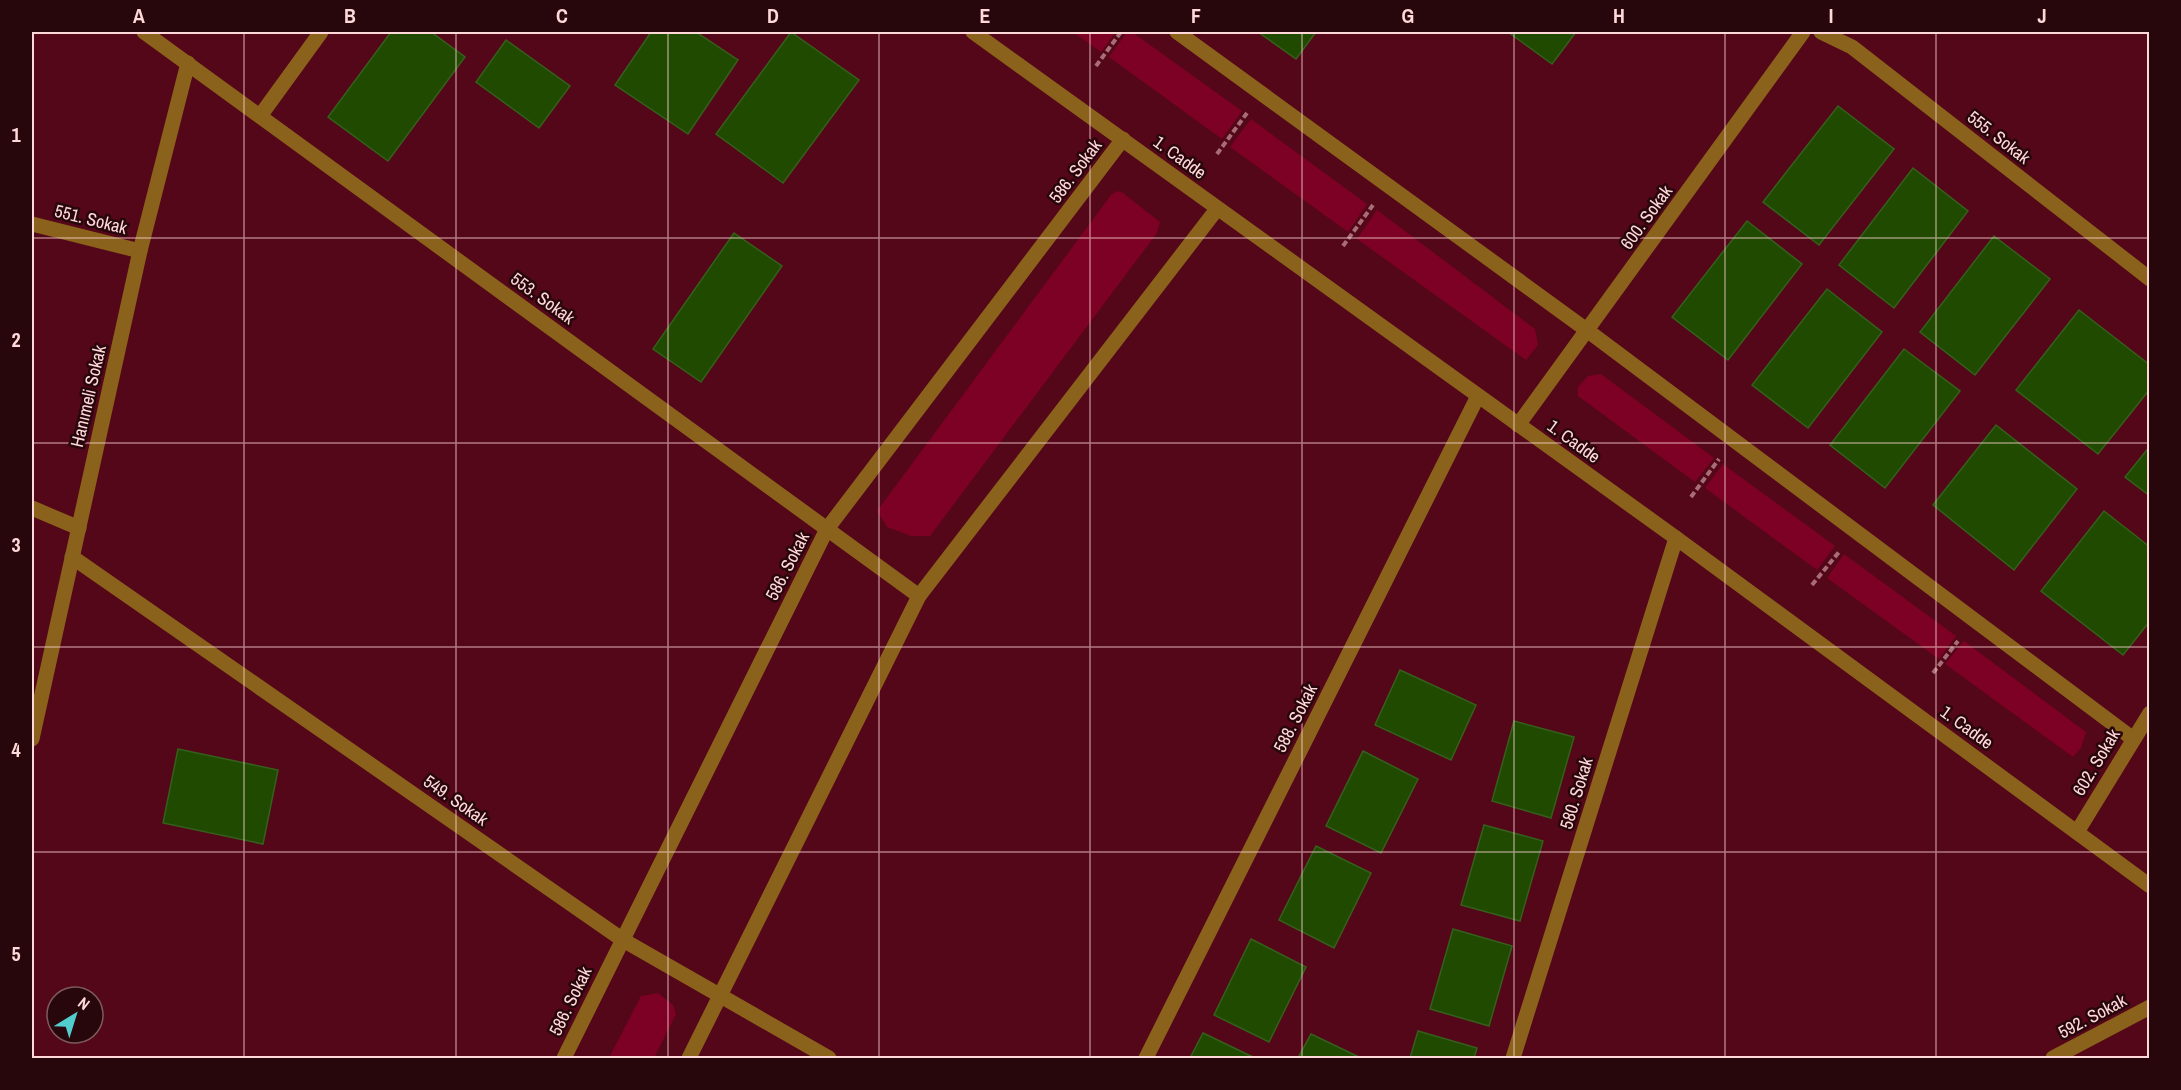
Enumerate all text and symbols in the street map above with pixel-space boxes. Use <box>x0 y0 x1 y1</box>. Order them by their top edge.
text: A <box>133 2 145 29</box>
text: B <box>344 2 356 29</box>
text: C <box>556 2 568 29</box>
text: D <box>767 2 779 29</box>
text: E <box>980 2 991 29</box>
text: F <box>1191 2 1201 29</box>
text: G <box>1402 2 1414 29</box>
text: H <box>1613 2 1625 29</box>
text: I <box>1829 2 1833 29</box>
text: J <box>2037 2 2047 29</box>
street label: 555. Sokak <box>1962 104 2036 170</box>
text: 1 <box>11 121 21 148</box>
street label: 1. Cadde <box>1148 129 1212 185</box>
street label: 586. Sokak <box>1043 133 1108 208</box>
street label: 600. Sokak <box>1614 179 1678 254</box>
street label: 551. Sokak <box>52 198 130 240</box>
street label: 553. Sokak <box>506 266 581 330</box>
text: 2 <box>11 326 21 353</box>
street label: Hanımeli Sokak <box>64 342 112 450</box>
street label: 1. Cadde <box>1542 413 1606 469</box>
street label: 586. Sokak <box>759 527 815 605</box>
text: 3 <box>11 531 21 558</box>
street label: 588. Sokak <box>1267 679 1323 757</box>
street label: 1. Cadde <box>1935 699 1999 755</box>
street label: 602. Sokak <box>2066 723 2126 800</box>
text: 4 <box>11 736 21 763</box>
street label: 580. Sokak <box>1553 753 1599 832</box>
street label: 549. Sokak <box>419 769 494 832</box>
text: 5 <box>11 940 21 967</box>
street label: 586. Sokak <box>543 962 598 1040</box>
north arrow <box>45 985 105 1045</box>
street label: 592. Sokak <box>2054 987 2131 1044</box>
text: N <box>74 992 95 1015</box>

